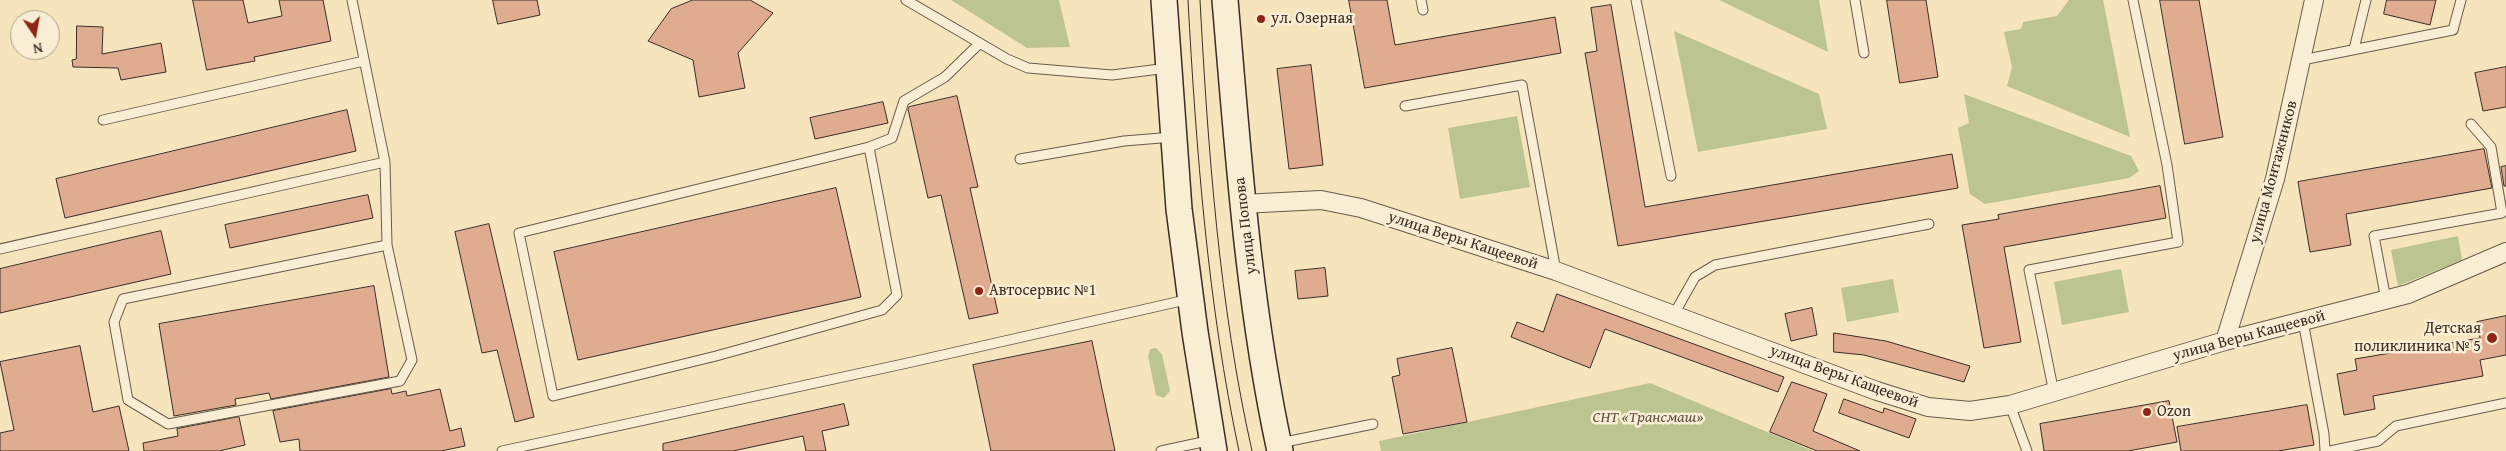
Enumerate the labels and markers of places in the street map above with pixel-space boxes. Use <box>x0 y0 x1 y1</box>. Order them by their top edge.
place label: ул. Озерная <box>1271 9 1353 29</box>
marker: ул. Озерная <box>1255 13 1267 25</box>
place label: Автосервис №1 <box>989 281 1096 301</box>
marker: Автосервис №1 <box>973 285 985 297</box>
place label: Детская поликлиника № 5 <box>2354 319 2481 357</box>
marker: Детская поликлиника № 5 <box>2485 331 2499 345</box>
place label: Ozon <box>2157 402 2191 422</box>
marker: Ozon <box>2141 406 2153 418</box>

